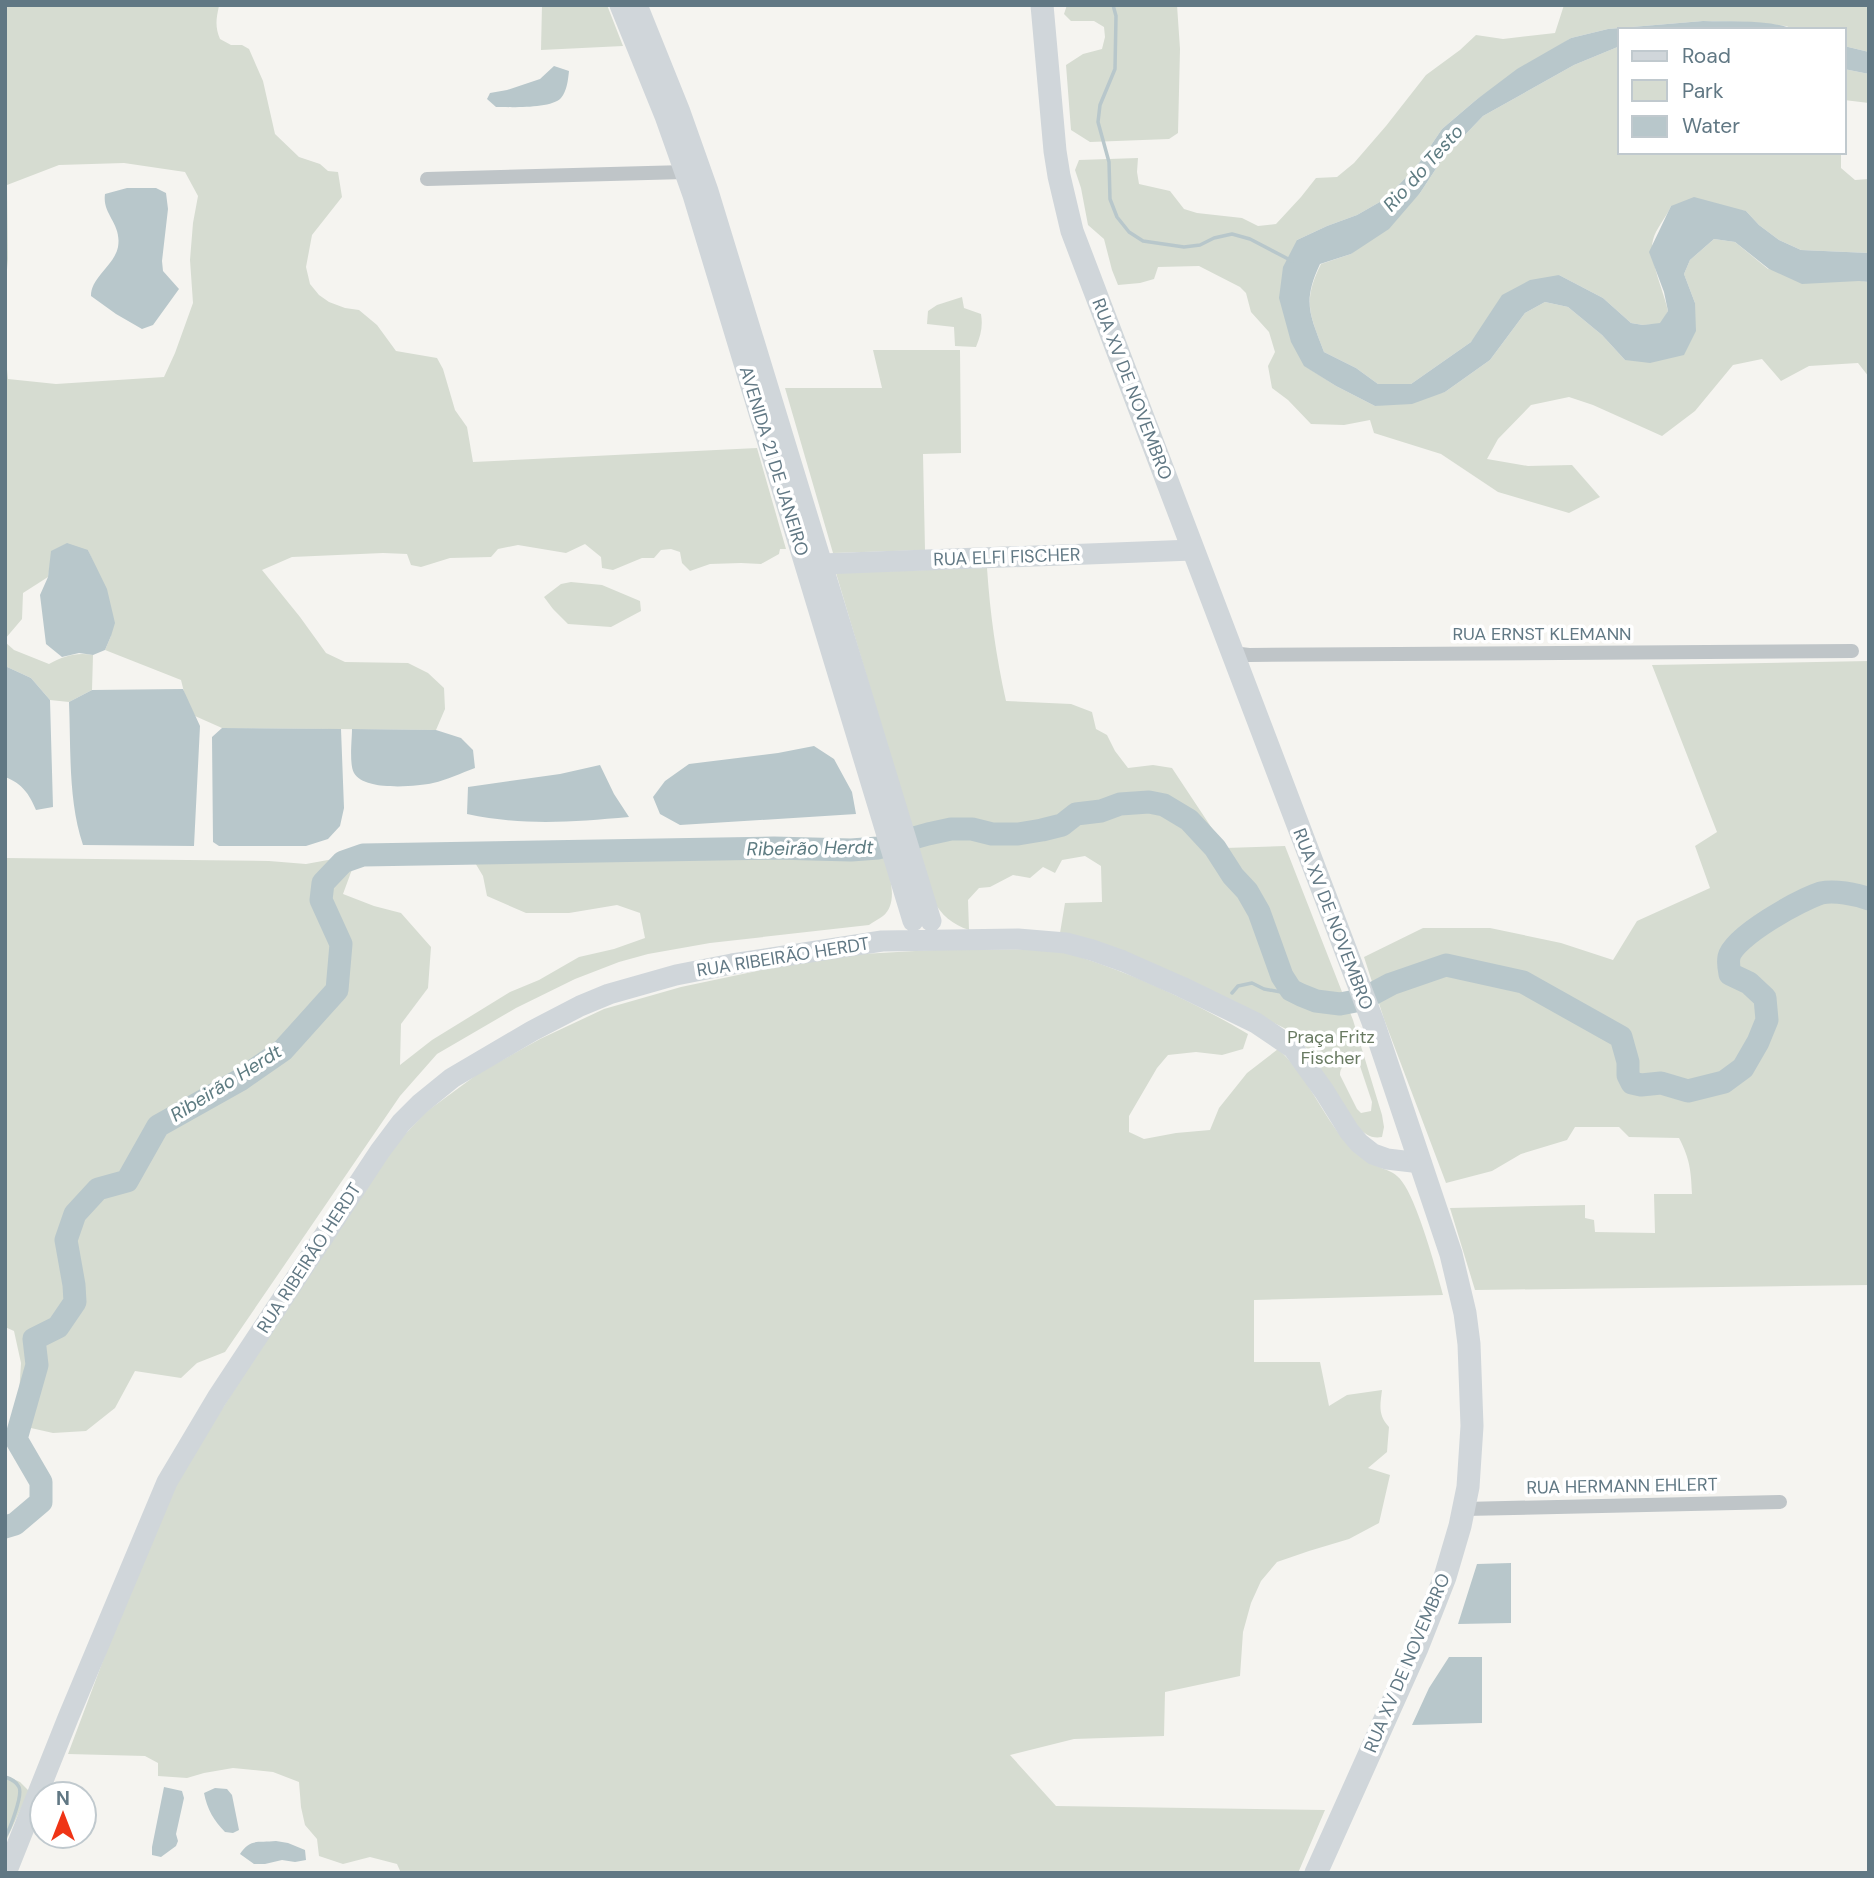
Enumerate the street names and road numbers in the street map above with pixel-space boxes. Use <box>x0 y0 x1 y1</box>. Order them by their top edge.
street label: RUA XV DE NOVEMBRO <box>1086 295 1178 483</box>
street label: AVENIDA 21 DE JANEIRO <box>734 363 814 559</box>
street label: RUA ELFI FISCHER <box>933 542 1081 572</box>
street label: RUA ERNST KLEMANN <box>1452 622 1632 646</box>
street label: RUA XV DE NOVEMBRO <box>1287 825 1379 1013</box>
street label: RUA RIBEIRÃO HERDT <box>695 932 871 982</box>
street label: RUA RIBEIRÃO HERDT <box>251 1178 367 1338</box>
street label: RUA HERMANN EHLERT <box>1526 1472 1718 1500</box>
street label: RUA XV DE NOVEMBRO <box>1358 1570 1456 1756</box>

